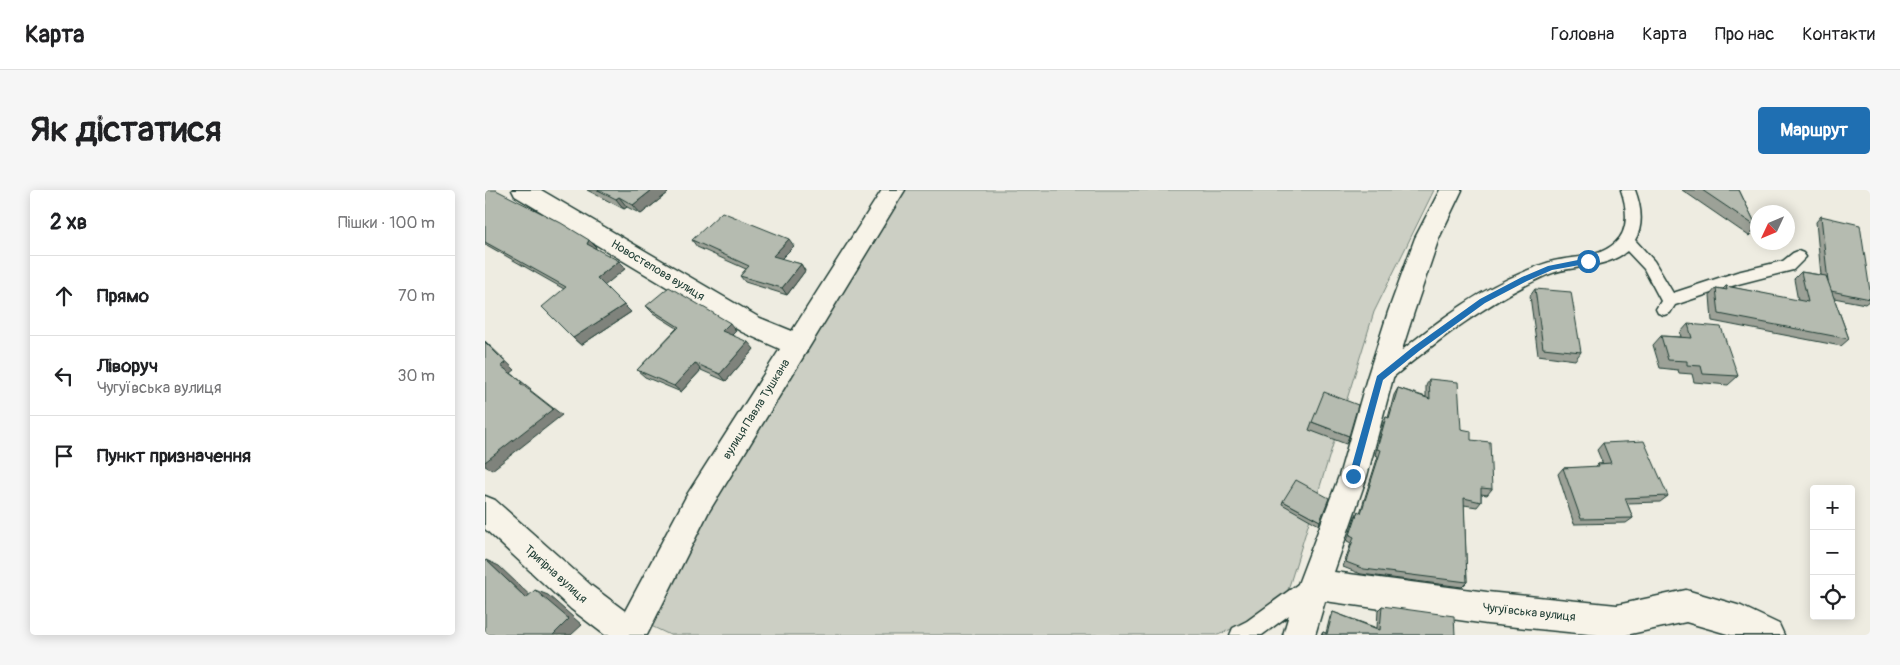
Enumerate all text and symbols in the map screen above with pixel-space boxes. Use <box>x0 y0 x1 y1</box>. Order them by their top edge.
text: Карта <box>25 20 84 49</box>
text: Головна <box>1551 23 1614 46</box>
text: Карта <box>1642 23 1687 46</box>
text: Про нас <box>1715 23 1774 46</box>
text: Контакти <box>1802 23 1875 46</box>
button: Маршрут <box>1758 107 1870 154</box>
text: Як дістатися <box>30 108 221 152</box>
north arrow <box>1750 205 1795 250</box>
text: 2 хв <box>50 209 87 236</box>
text: Пішки · 100 m <box>338 213 435 233</box>
street label: Новостепова вулиця <box>608 237 708 305</box>
route start <box>1577 250 1600 273</box>
icon: ahead <box>50 282 78 310</box>
text: Прямо <box>97 284 149 308</box>
text: 70 m <box>398 286 435 306</box>
text: Ліворуч <box>97 354 158 378</box>
street label: вулиця Павла Тушкана <box>720 356 794 462</box>
icon: left <box>50 362 78 390</box>
text: 30 m <box>397 366 435 386</box>
text: Чугуївська вулиця <box>97 378 221 398</box>
icon: arrive <box>50 442 78 470</box>
text: Пункт призначення <box>97 444 251 468</box>
route end <box>1342 465 1365 488</box>
map controls <box>1810 485 1855 620</box>
button: + <box>1810 485 1855 530</box>
button: − <box>1810 530 1855 575</box>
street label: Тригірна вулиця <box>521 542 591 607</box>
button: locate <box>1810 575 1855 620</box>
street label: Чугуївська вулиця <box>1482 600 1577 625</box>

